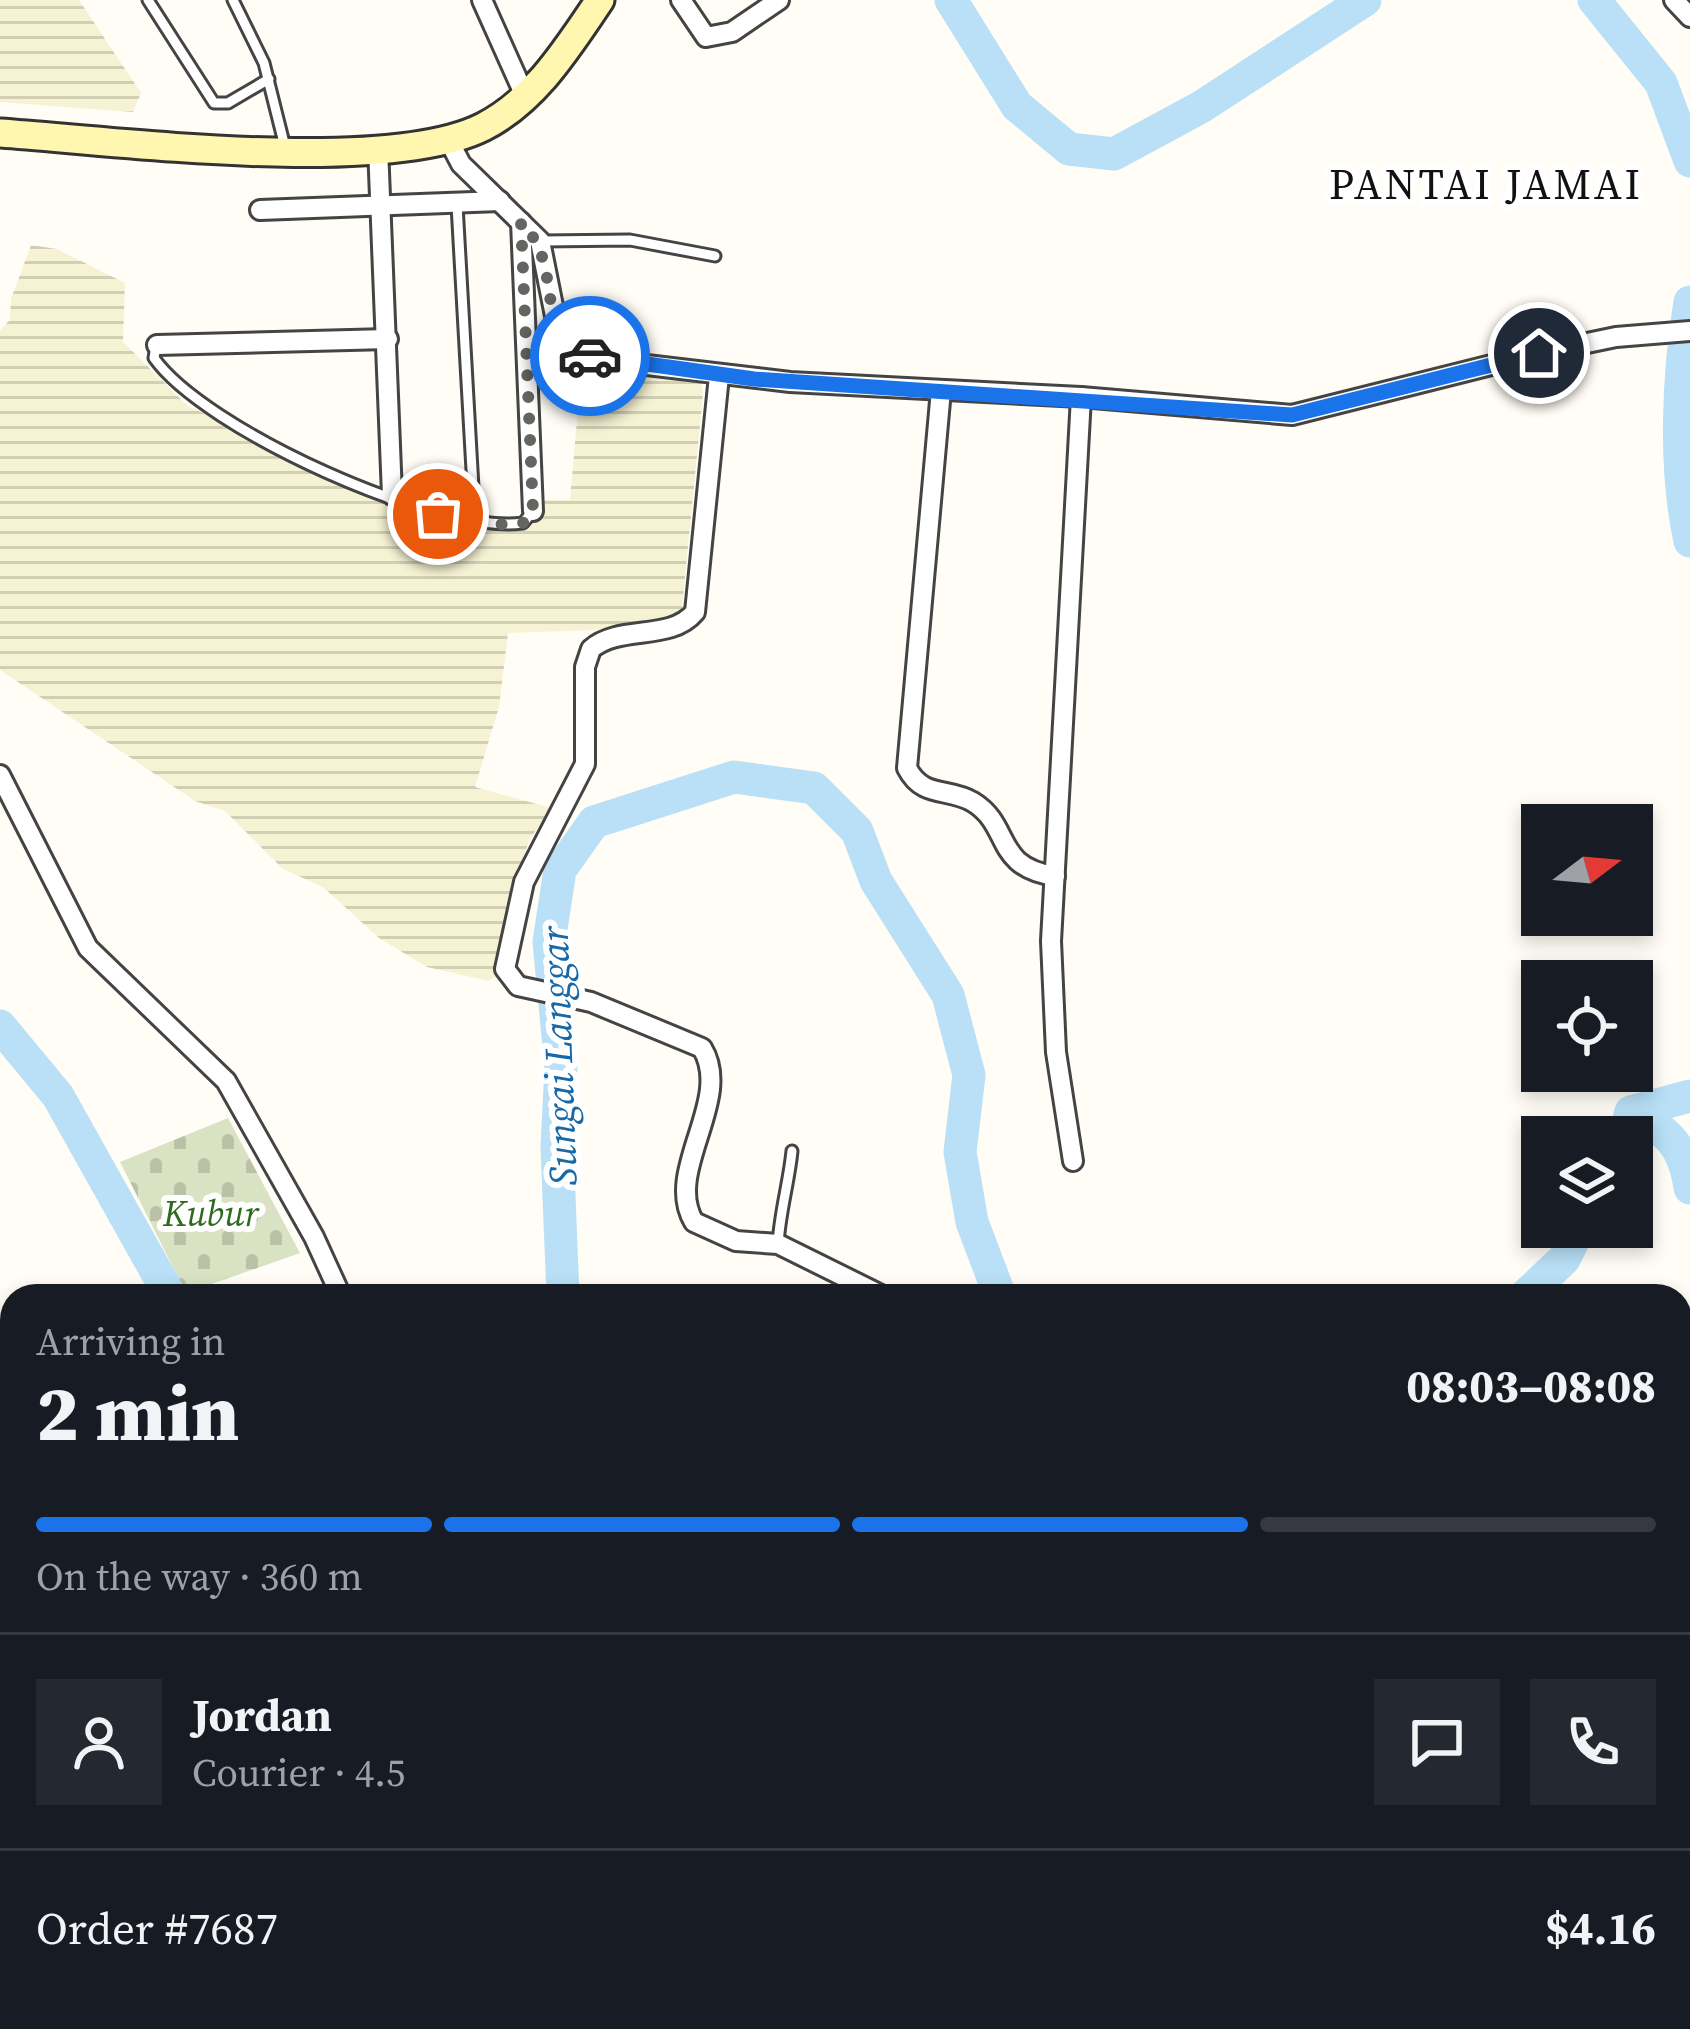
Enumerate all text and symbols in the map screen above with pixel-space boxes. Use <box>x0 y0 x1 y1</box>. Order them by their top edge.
district label: PANTAI JAMAI <box>1329 155 1643 213</box>
courier <box>530 296 650 416</box>
pin <box>1488 302 1590 404</box>
icon: home <box>1506 320 1572 386</box>
icon: car <box>557 323 623 389</box>
pin <box>387 463 489 565</box>
icon: bag <box>405 481 471 547</box>
north arrow <box>1521 804 1653 936</box>
map controls <box>1521 804 1653 1248</box>
water label: Sungai Langgar <box>527 924 590 1187</box>
button: locate <box>1521 960 1653 1092</box>
button: layers <box>1521 1116 1653 1248</box>
park label: Kubur <box>162 1189 260 1238</box>
text: Arriving in <box>36 1315 225 1368</box>
text: 08:03–08:08 <box>1406 1355 1656 1417</box>
text: 2 min <box>36 1359 239 1466</box>
text: On the way · 360 m <box>36 1550 363 1603</box>
button: person <box>36 1679 162 1805</box>
button: chat <box>1374 1679 1500 1805</box>
button: phone <box>1530 1679 1656 1805</box>
text: Jordan <box>192 1684 332 1746</box>
text: Courier · 4.5 <box>192 1746 405 1799</box>
text: Order #7687 <box>36 1897 278 1959</box>
text: $4.16 <box>1545 1897 1656 1959</box>

